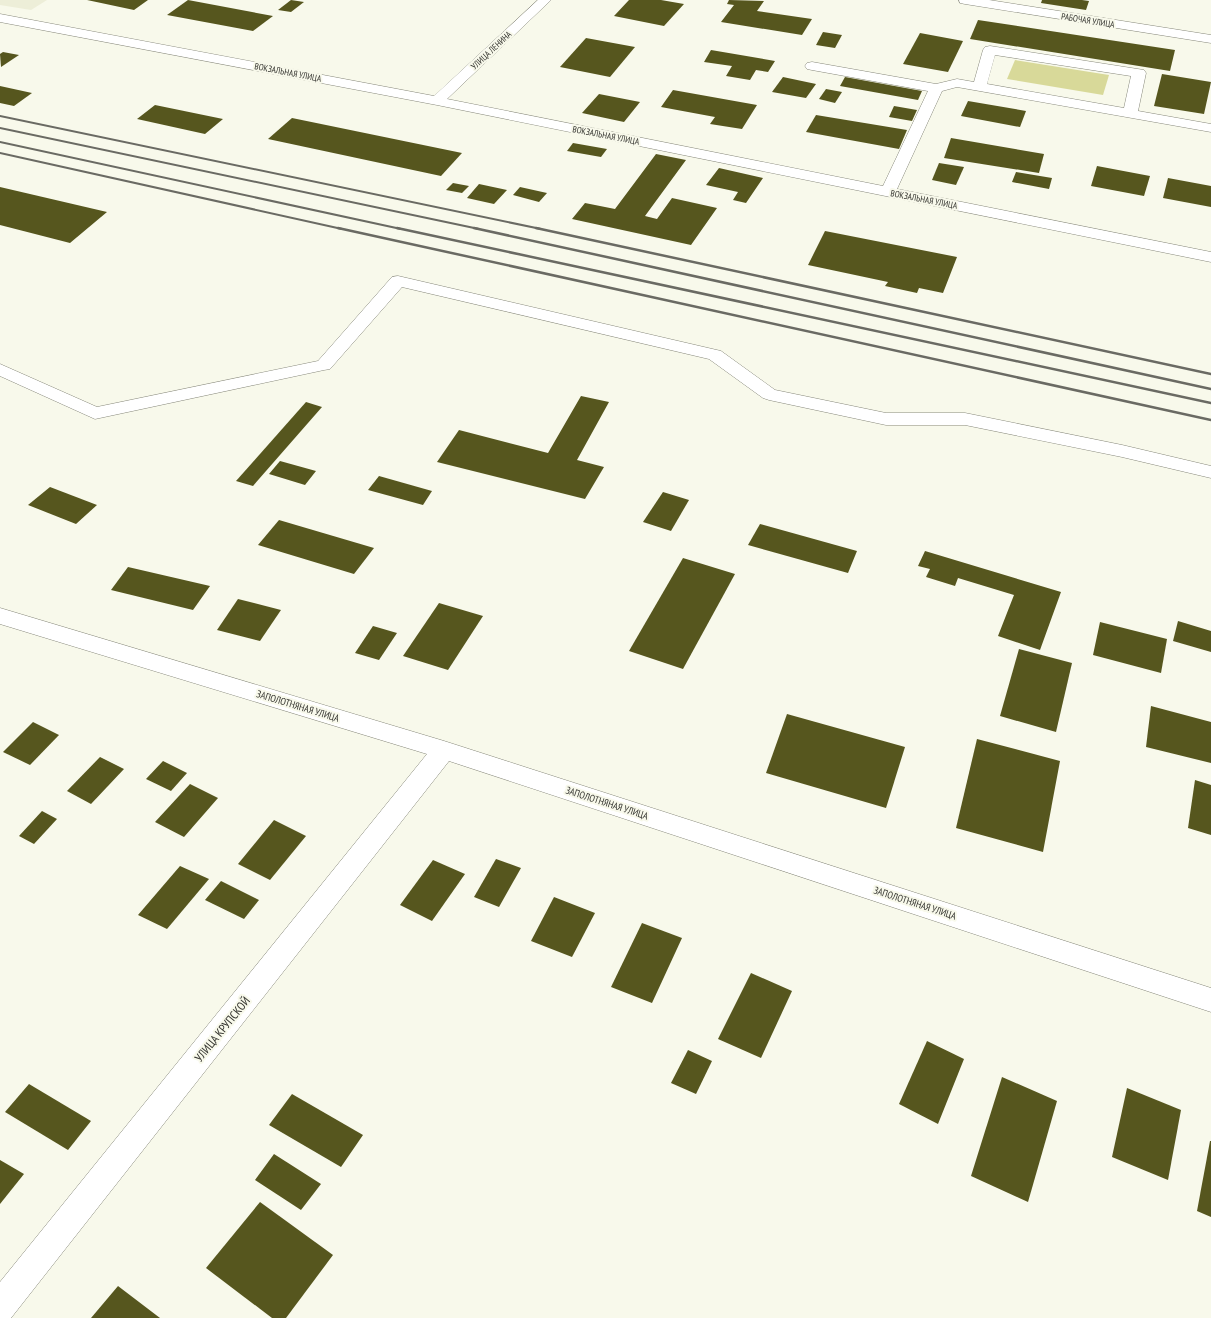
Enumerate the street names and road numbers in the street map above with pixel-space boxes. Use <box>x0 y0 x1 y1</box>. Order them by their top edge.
street label: РАБОЧАЯ УЛИЦА <box>1061 10 1116 30</box>
street label: УЛИЦА ЛЕНИНА <box>468 28 514 72</box>
street label: ВОКЗАЛЬНАЯ УЛИЦА <box>254 60 323 84</box>
street label: ВОКЗАЛЬНАЯ УЛИЦА <box>572 123 641 147</box>
street label: ВОКЗАЛЬНАЯ УЛИЦА <box>890 187 959 211</box>
street label: ЗАПОЛОТНЯНАЯ УЛИЦА <box>255 687 341 725</box>
street label: ЗАПОЛОТНЯНАЯ УЛИЦА <box>564 784 650 823</box>
street label: ЗАПОЛОТНЯНАЯ УЛИЦА <box>872 884 958 923</box>
street label: УЛИЦА КРУПСКОЙ <box>191 993 253 1065</box>

